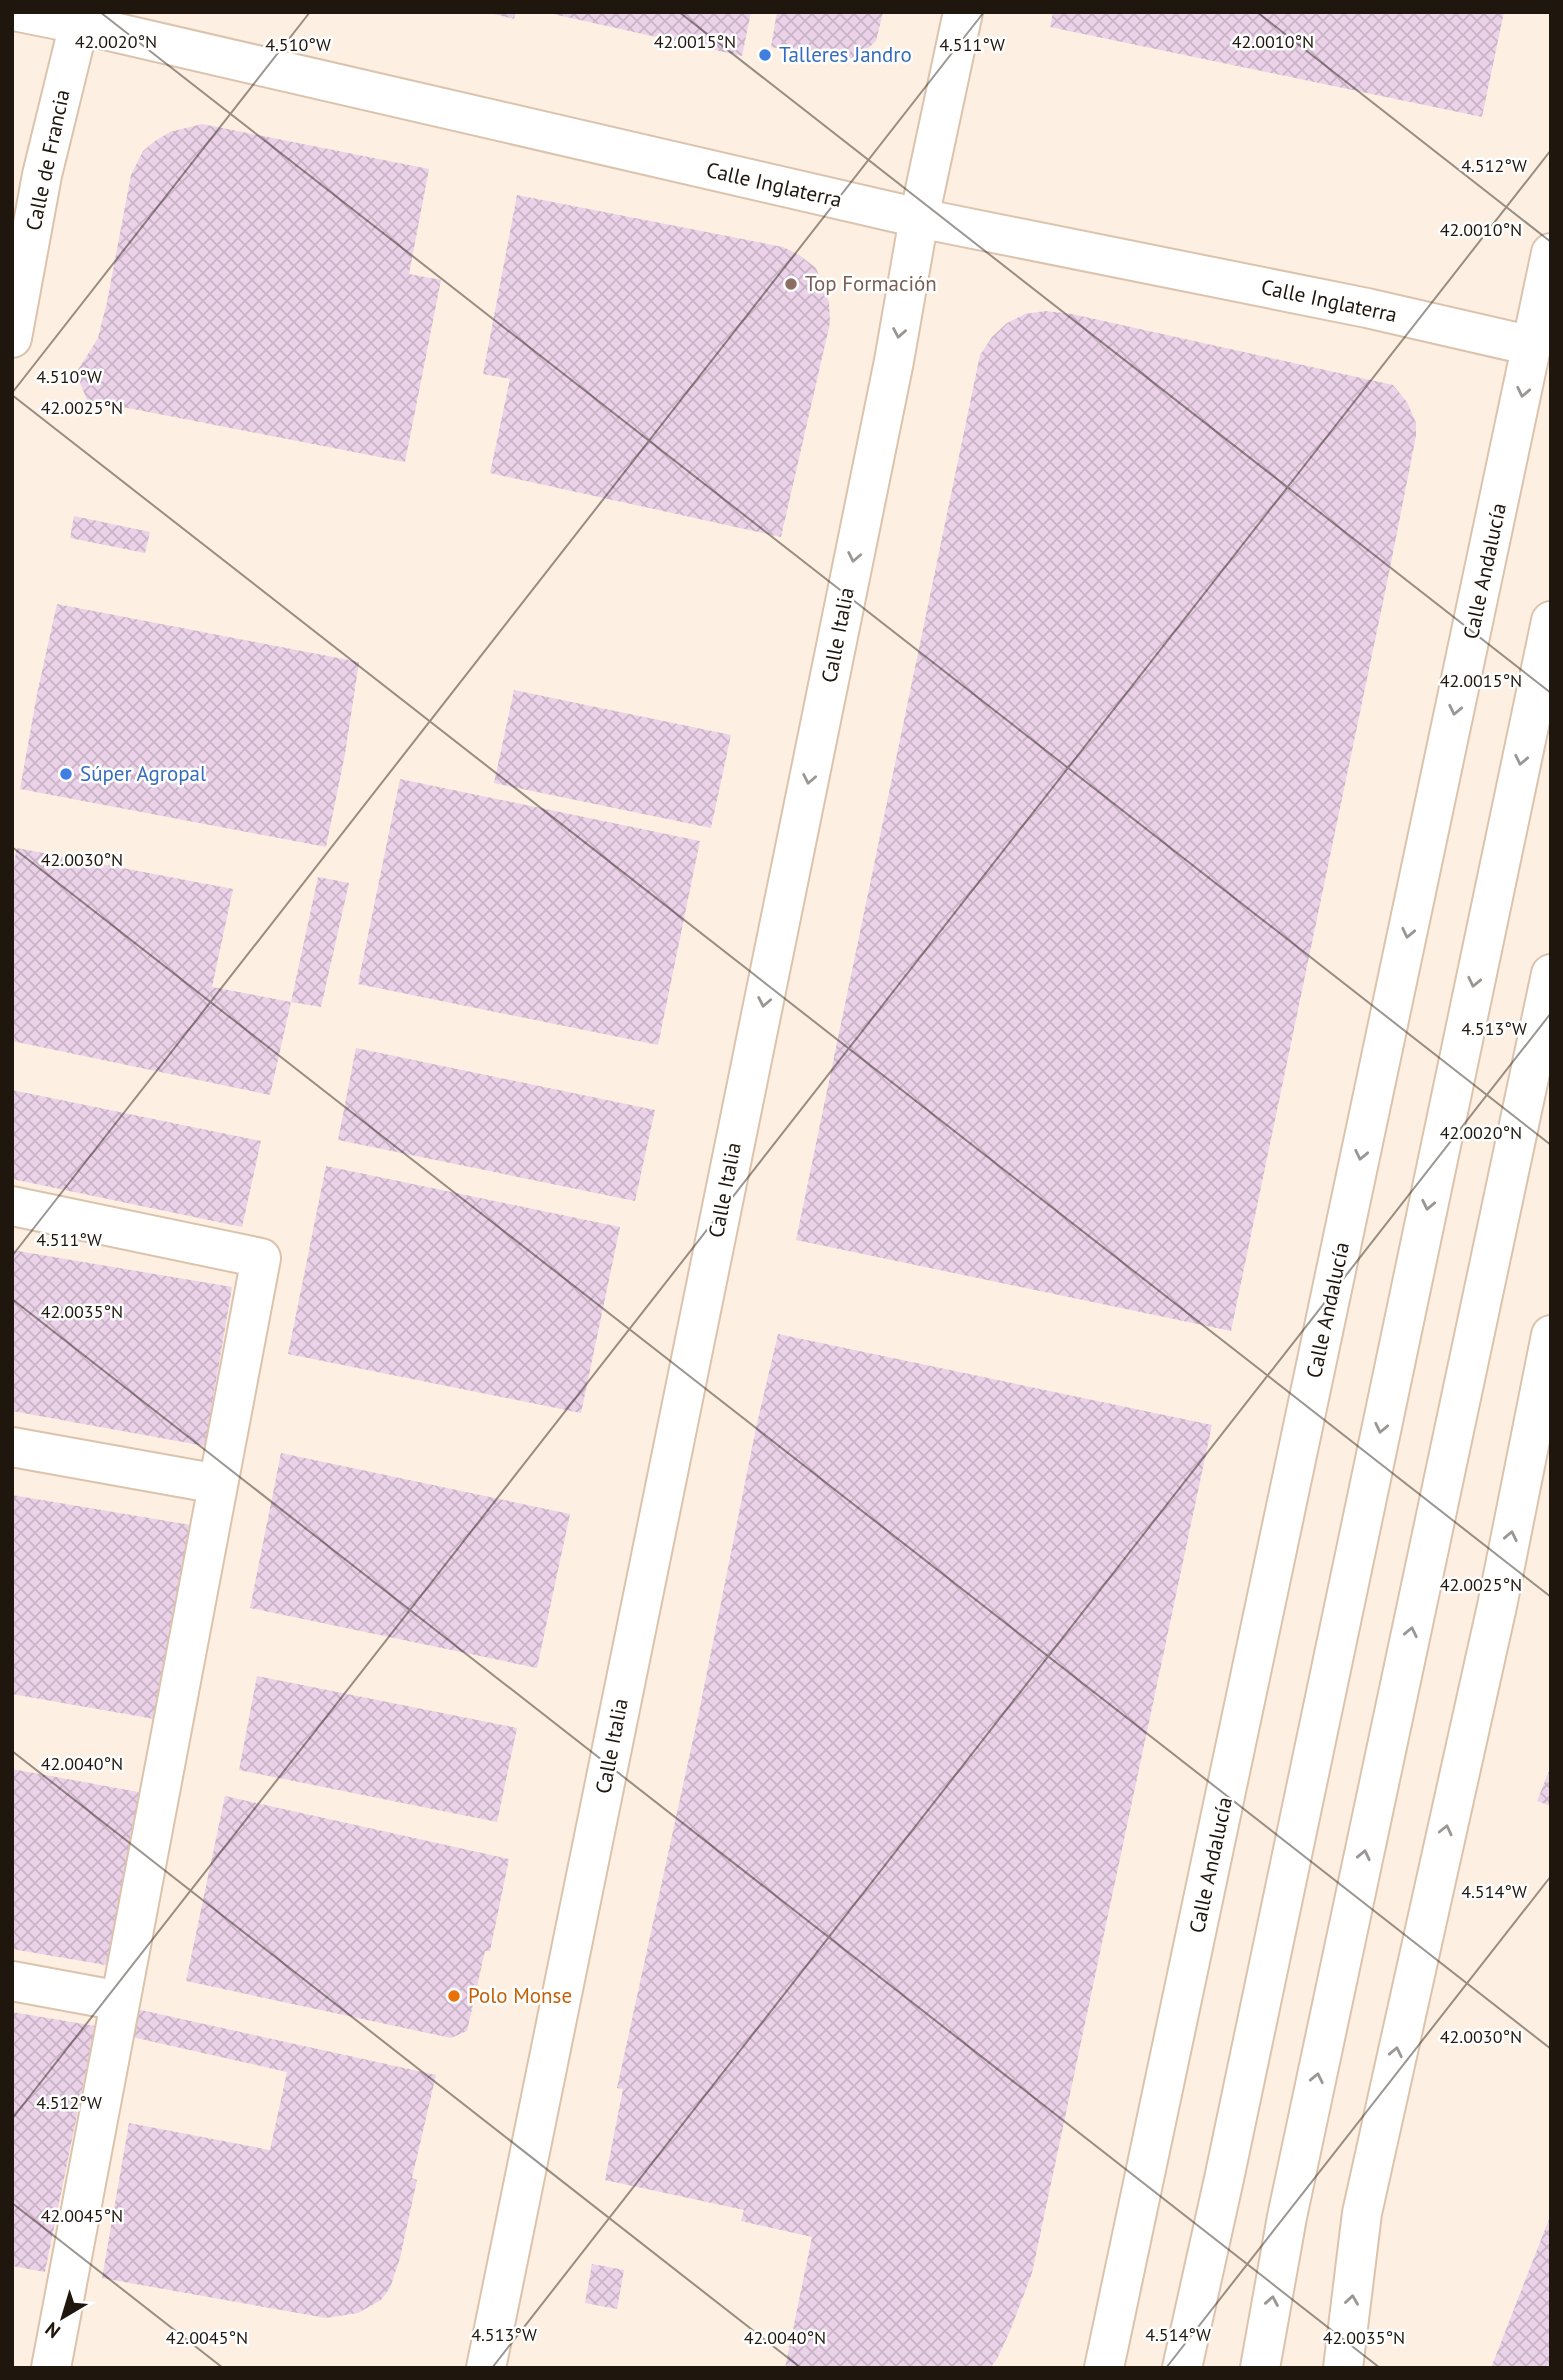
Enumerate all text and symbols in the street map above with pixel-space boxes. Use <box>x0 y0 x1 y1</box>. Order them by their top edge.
text: 42.0020°N <box>75 30 157 53</box>
text: 42.0015°N <box>654 30 736 53</box>
text: 42.0010°N <box>1232 30 1314 53</box>
text: 4.510°W <box>265 33 331 56</box>
text: 4.511°W <box>939 33 1005 56</box>
place label: Talleres Jandro <box>779 41 912 68</box>
marker: Talleres Jandro <box>757 47 773 63</box>
street label: Calle de Francia <box>19 87 76 233</box>
text: 4.512°W <box>1461 154 1527 177</box>
street label: Calle Inglaterra <box>704 156 845 213</box>
text: 42.0010°N <box>1440 218 1522 241</box>
place label: Top Formación <box>805 270 937 297</box>
street label: Calle Inglaterra <box>1259 273 1400 328</box>
marker: Top Formación <box>783 276 799 292</box>
one-way arrow <box>892 328 907 339</box>
text: 4.510°W <box>36 365 102 388</box>
one-way arrow <box>1516 386 1531 398</box>
text: 42.0025°N <box>41 396 123 419</box>
street label: Calle Andalucía <box>1457 500 1512 641</box>
one-way arrow <box>848 551 863 563</box>
street label: Calle Italia <box>815 585 860 685</box>
text: 42.0015°N <box>1440 669 1522 692</box>
one-way arrow <box>1449 704 1464 716</box>
one-way arrow <box>1515 754 1530 766</box>
place label: Súper Agropal <box>80 760 206 787</box>
marker: Súper Agropal <box>58 766 74 782</box>
one-way arrow <box>802 773 817 785</box>
text: 42.0030°N <box>41 848 123 871</box>
one-way arrow <box>1402 927 1417 939</box>
one-way arrow <box>1468 976 1483 988</box>
one-way arrow <box>757 996 772 1008</box>
text: 4.513°W <box>1461 1017 1527 1040</box>
text: 42.0020°N <box>1440 1121 1522 1144</box>
street label: Calle Italia <box>702 1140 747 1240</box>
one-way arrow <box>1354 1149 1369 1161</box>
one-way arrow <box>1421 1199 1436 1211</box>
text: 4.511°W <box>36 1228 102 1251</box>
street label: Calle Andalucía <box>1300 1239 1355 1380</box>
text: 42.0035°N <box>41 1300 123 1323</box>
one-way arrow <box>1375 1422 1390 1434</box>
one-way arrow <box>1503 1530 1518 1542</box>
text: 42.0025°N <box>1440 1573 1522 1596</box>
one-way arrow <box>1403 1627 1418 1639</box>
street label: Calle Italia <box>589 1696 634 1796</box>
text: 42.0040°N <box>41 1752 123 1775</box>
street label: Calle Andalucía <box>1183 1794 1238 1935</box>
one-way arrow <box>1438 1824 1453 1836</box>
one-way arrow <box>1355 1849 1370 1861</box>
text: 4.514°W <box>1461 1880 1527 1903</box>
place label: Polo Monse <box>468 1982 572 2009</box>
marker: Polo Monse <box>446 1988 462 2004</box>
text: 42.0030°N <box>1440 2025 1522 2048</box>
one-way arrow <box>1388 2046 1403 2058</box>
one-way arrow <box>1308 2072 1323 2084</box>
text: 4.512°W <box>36 2091 102 2114</box>
text: 42.0045°N <box>41 2204 123 2227</box>
north arrow <box>28 2282 98 2352</box>
one-way arrow <box>1344 2294 1359 2306</box>
one-way arrow <box>1264 2295 1279 2307</box>
text: N <box>40 2317 65 2344</box>
text: 4.513°W <box>471 2323 537 2346</box>
text: 4.514°W <box>1145 2323 1211 2346</box>
text: 42.0045°N <box>166 2326 248 2349</box>
text: 42.0040°N <box>744 2326 826 2349</box>
text: 42.0035°N <box>1323 2326 1405 2349</box>

